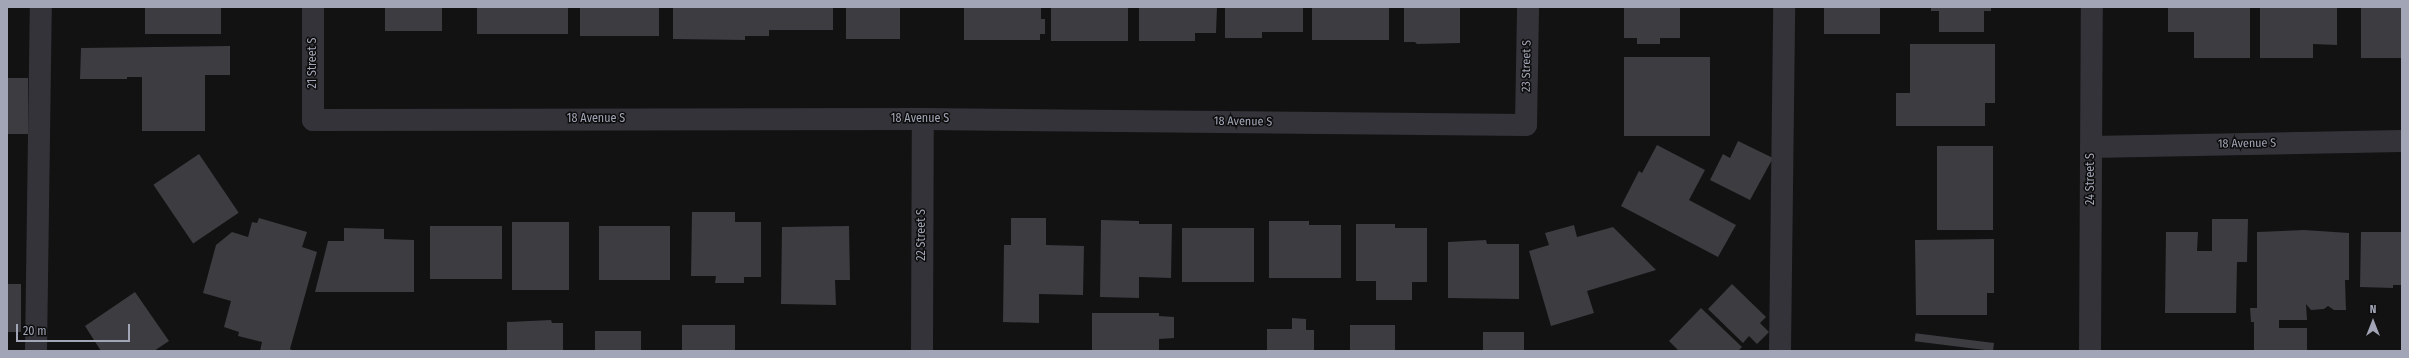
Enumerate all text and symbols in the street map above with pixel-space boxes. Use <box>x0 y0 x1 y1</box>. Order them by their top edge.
street label: 21 Street S <box>306 38 320 88</box>
street label: 23 Street S <box>1519 40 1535 92</box>
street label: 18 Avenue S <box>567 112 625 126</box>
street label: 18 Avenue S <box>891 112 949 126</box>
street label: 18 Avenue S <box>1214 114 1272 130</box>
street label: 18 Avenue S <box>2218 136 2276 152</box>
street label: 24 Street S <box>2084 153 2098 205</box>
street label: 22 Street S <box>915 209 929 261</box>
north arrow <box>2353 302 2393 342</box>
text: N <box>2370 303 2376 316</box>
scale bar <box>18 316 132 342</box>
text: 20 m <box>23 324 47 338</box>

